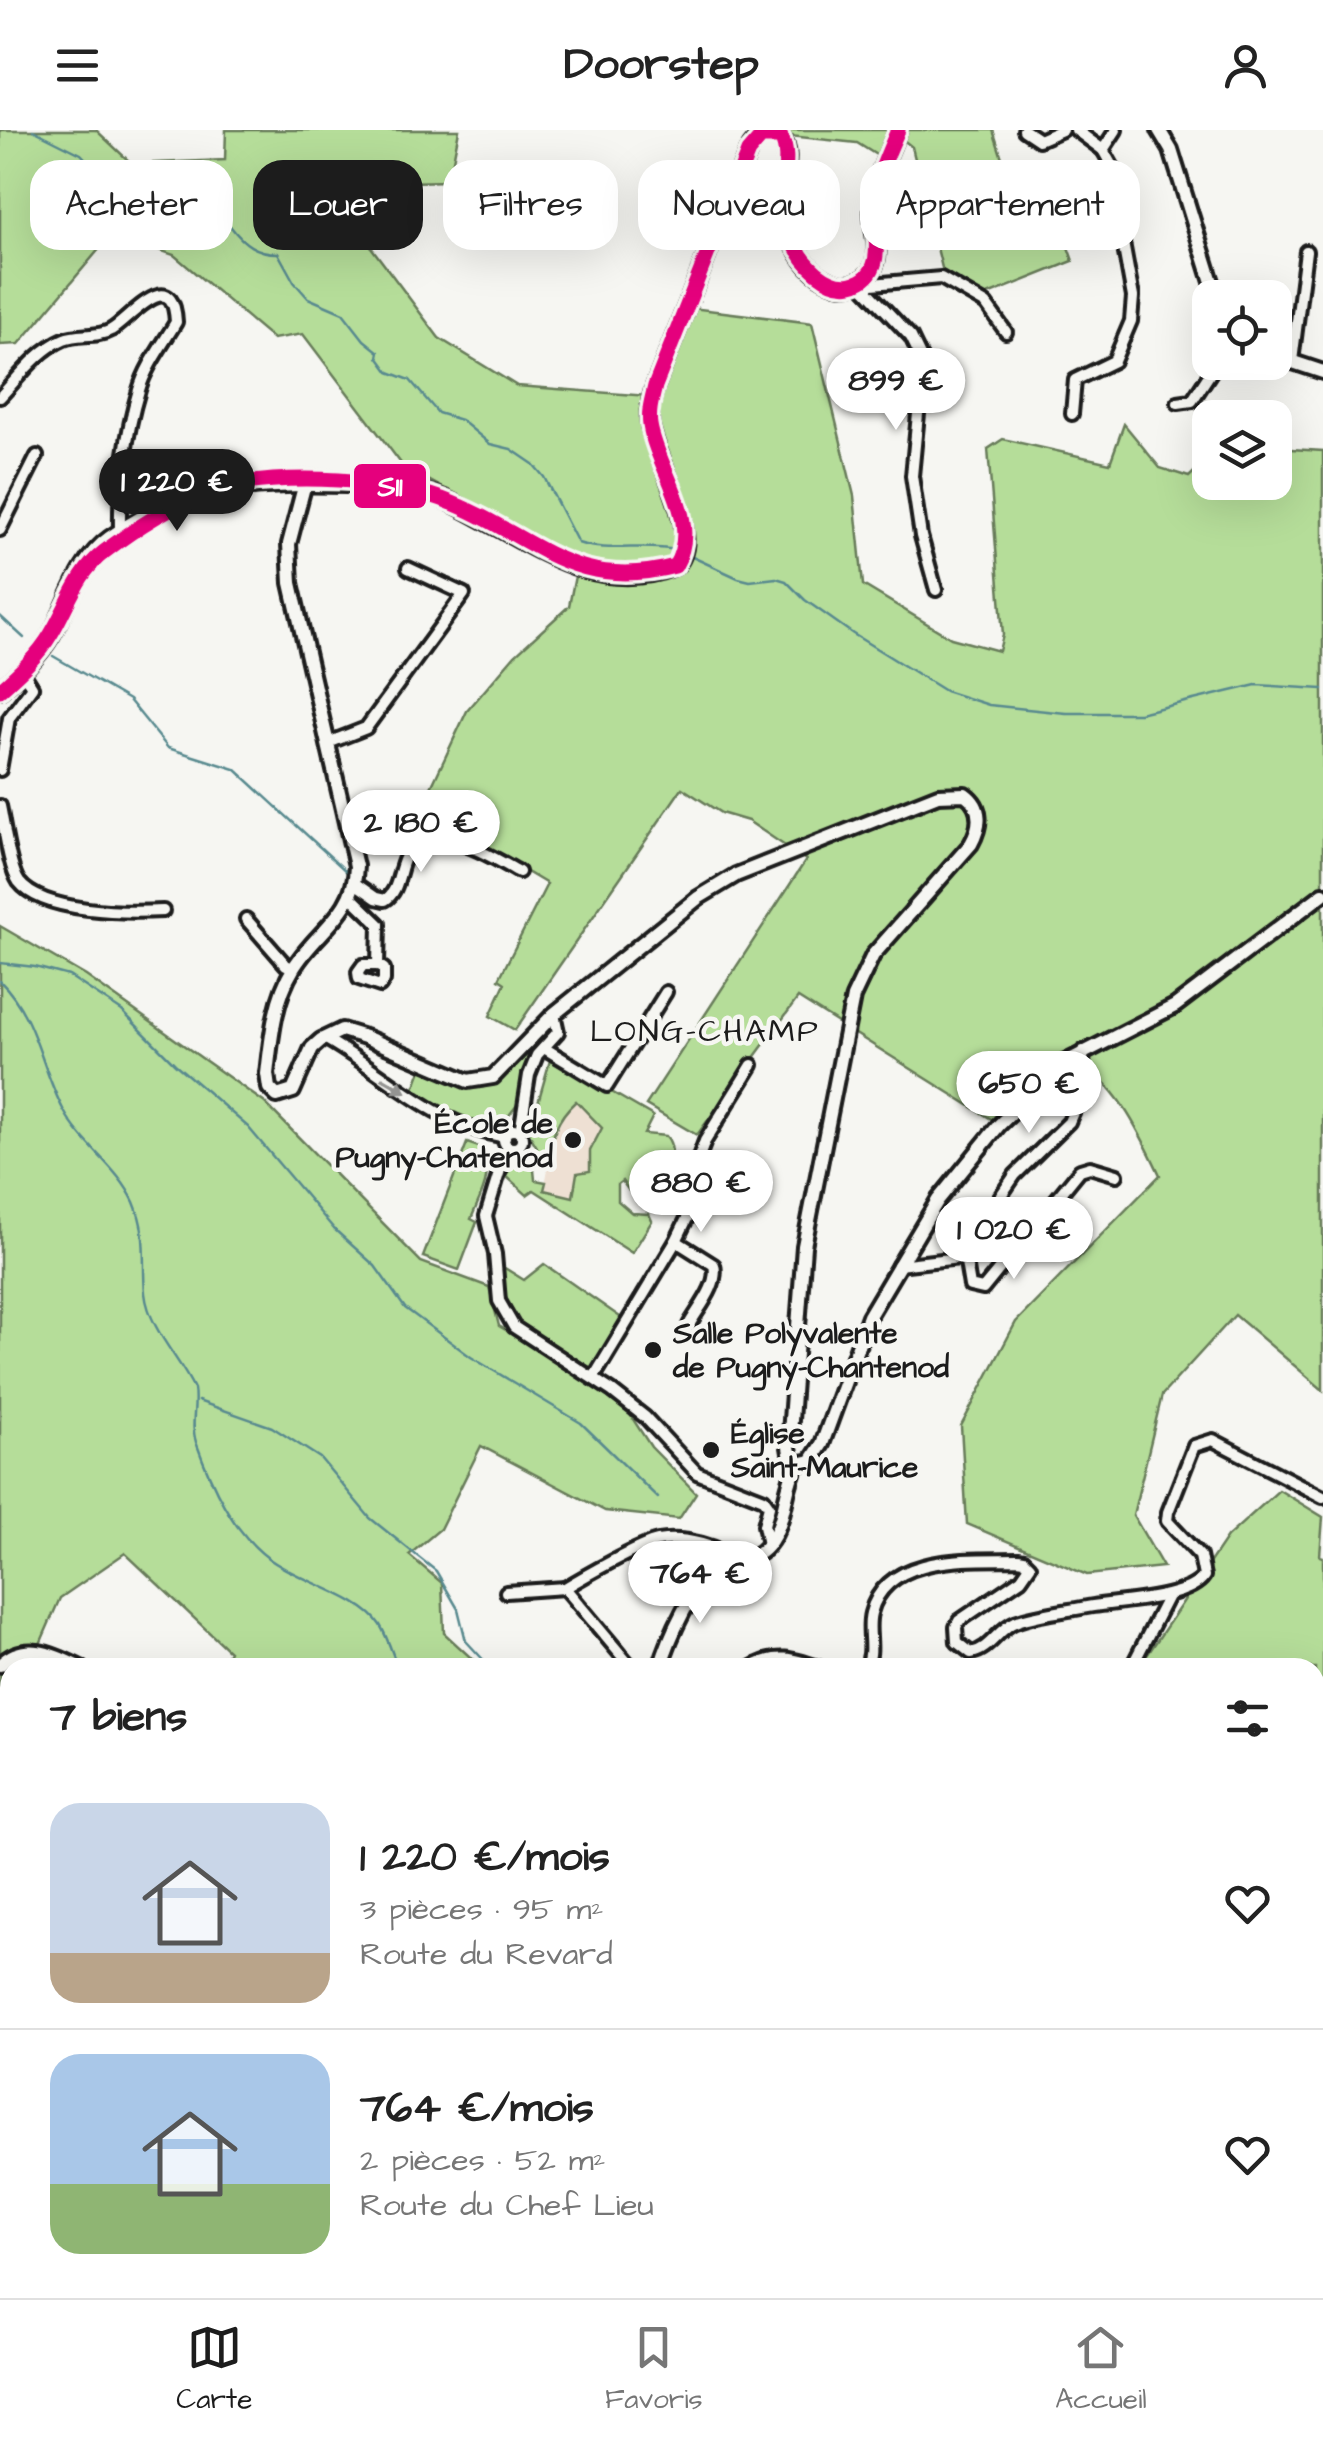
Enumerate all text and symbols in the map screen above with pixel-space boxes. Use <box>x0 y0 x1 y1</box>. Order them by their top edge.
text: Doorstep <box>564 34 759 96</box>
icon: menu <box>50 38 105 93</box>
icon: person <box>1218 38 1273 93</box>
chip: Acheter <box>30 160 233 250</box>
chip: Louer <box>253 160 423 250</box>
chip: Filtres <box>443 160 618 250</box>
chip: Nouveau <box>638 160 840 250</box>
chip: Appartement <box>860 160 1140 250</box>
map controls <box>1192 280 1292 500</box>
button: locate <box>1192 280 1292 380</box>
pin: 899 € <box>826 348 966 433</box>
text: 899 € <box>848 358 944 403</box>
button: layers <box>1192 400 1292 500</box>
pin: 1 220 € <box>85 449 269 534</box>
text: 1 220 € <box>121 459 233 504</box>
line badge: S11 <box>352 462 428 510</box>
text: S11 <box>376 468 403 507</box>
pin: 2 180 € <box>329 790 513 875</box>
text: 2 180 € <box>364 800 478 845</box>
district label: LONG-CHAMP <box>590 1009 820 1054</box>
pin: 650 € <box>959 1051 1099 1136</box>
text: 650 € <box>978 1061 1080 1106</box>
one-way arrow <box>380 1076 408 1094</box>
place label: École de Pugny-Chatenod <box>335 1103 554 1181</box>
marker: École de Pugny-Chatenod <box>562 1129 584 1151</box>
pin: 880 € <box>631 1150 771 1235</box>
text: 880 € <box>651 1160 751 1205</box>
pin: 1 020 € <box>922 1197 1106 1282</box>
text: 1 020 € <box>957 1207 1071 1252</box>
place label: Salle Polyvalente de Pugny-Chantenod <box>672 1313 950 1391</box>
marker: Salle Polyvalente de Pugny-Chantenod <box>642 1339 664 1361</box>
place label: Église Saint-Maurice <box>730 1413 918 1489</box>
marker: Église Saint-Maurice <box>700 1439 722 1461</box>
pin: 764 € <box>630 1541 770 1626</box>
text: 764 € <box>650 1551 750 1596</box>
text: 7 biens <box>50 1689 187 1747</box>
icon: filters <box>1220 1691 1275 1746</box>
text: 1 220 €/mois <box>360 1829 610 1887</box>
icon: home <box>130 1843 250 1963</box>
icon: heart <box>1220 1876 1275 1931</box>
text: 3 pièces · 95 m² <box>360 1887 603 1932</box>
text: Route du Revard <box>360 1932 613 1977</box>
text: 764 €/mois <box>360 2080 594 2138</box>
icon: home <box>130 2094 250 2214</box>
icon: heart <box>1220 2127 1275 2182</box>
text: 2 pièces · 52 m² <box>360 2138 606 2183</box>
text: Route du Chef Lieu <box>360 2183 654 2228</box>
tab: Carte <box>176 2320 252 2419</box>
tab: Favoris <box>605 2320 703 2419</box>
tab: Accueil <box>1055 2320 1147 2419</box>

